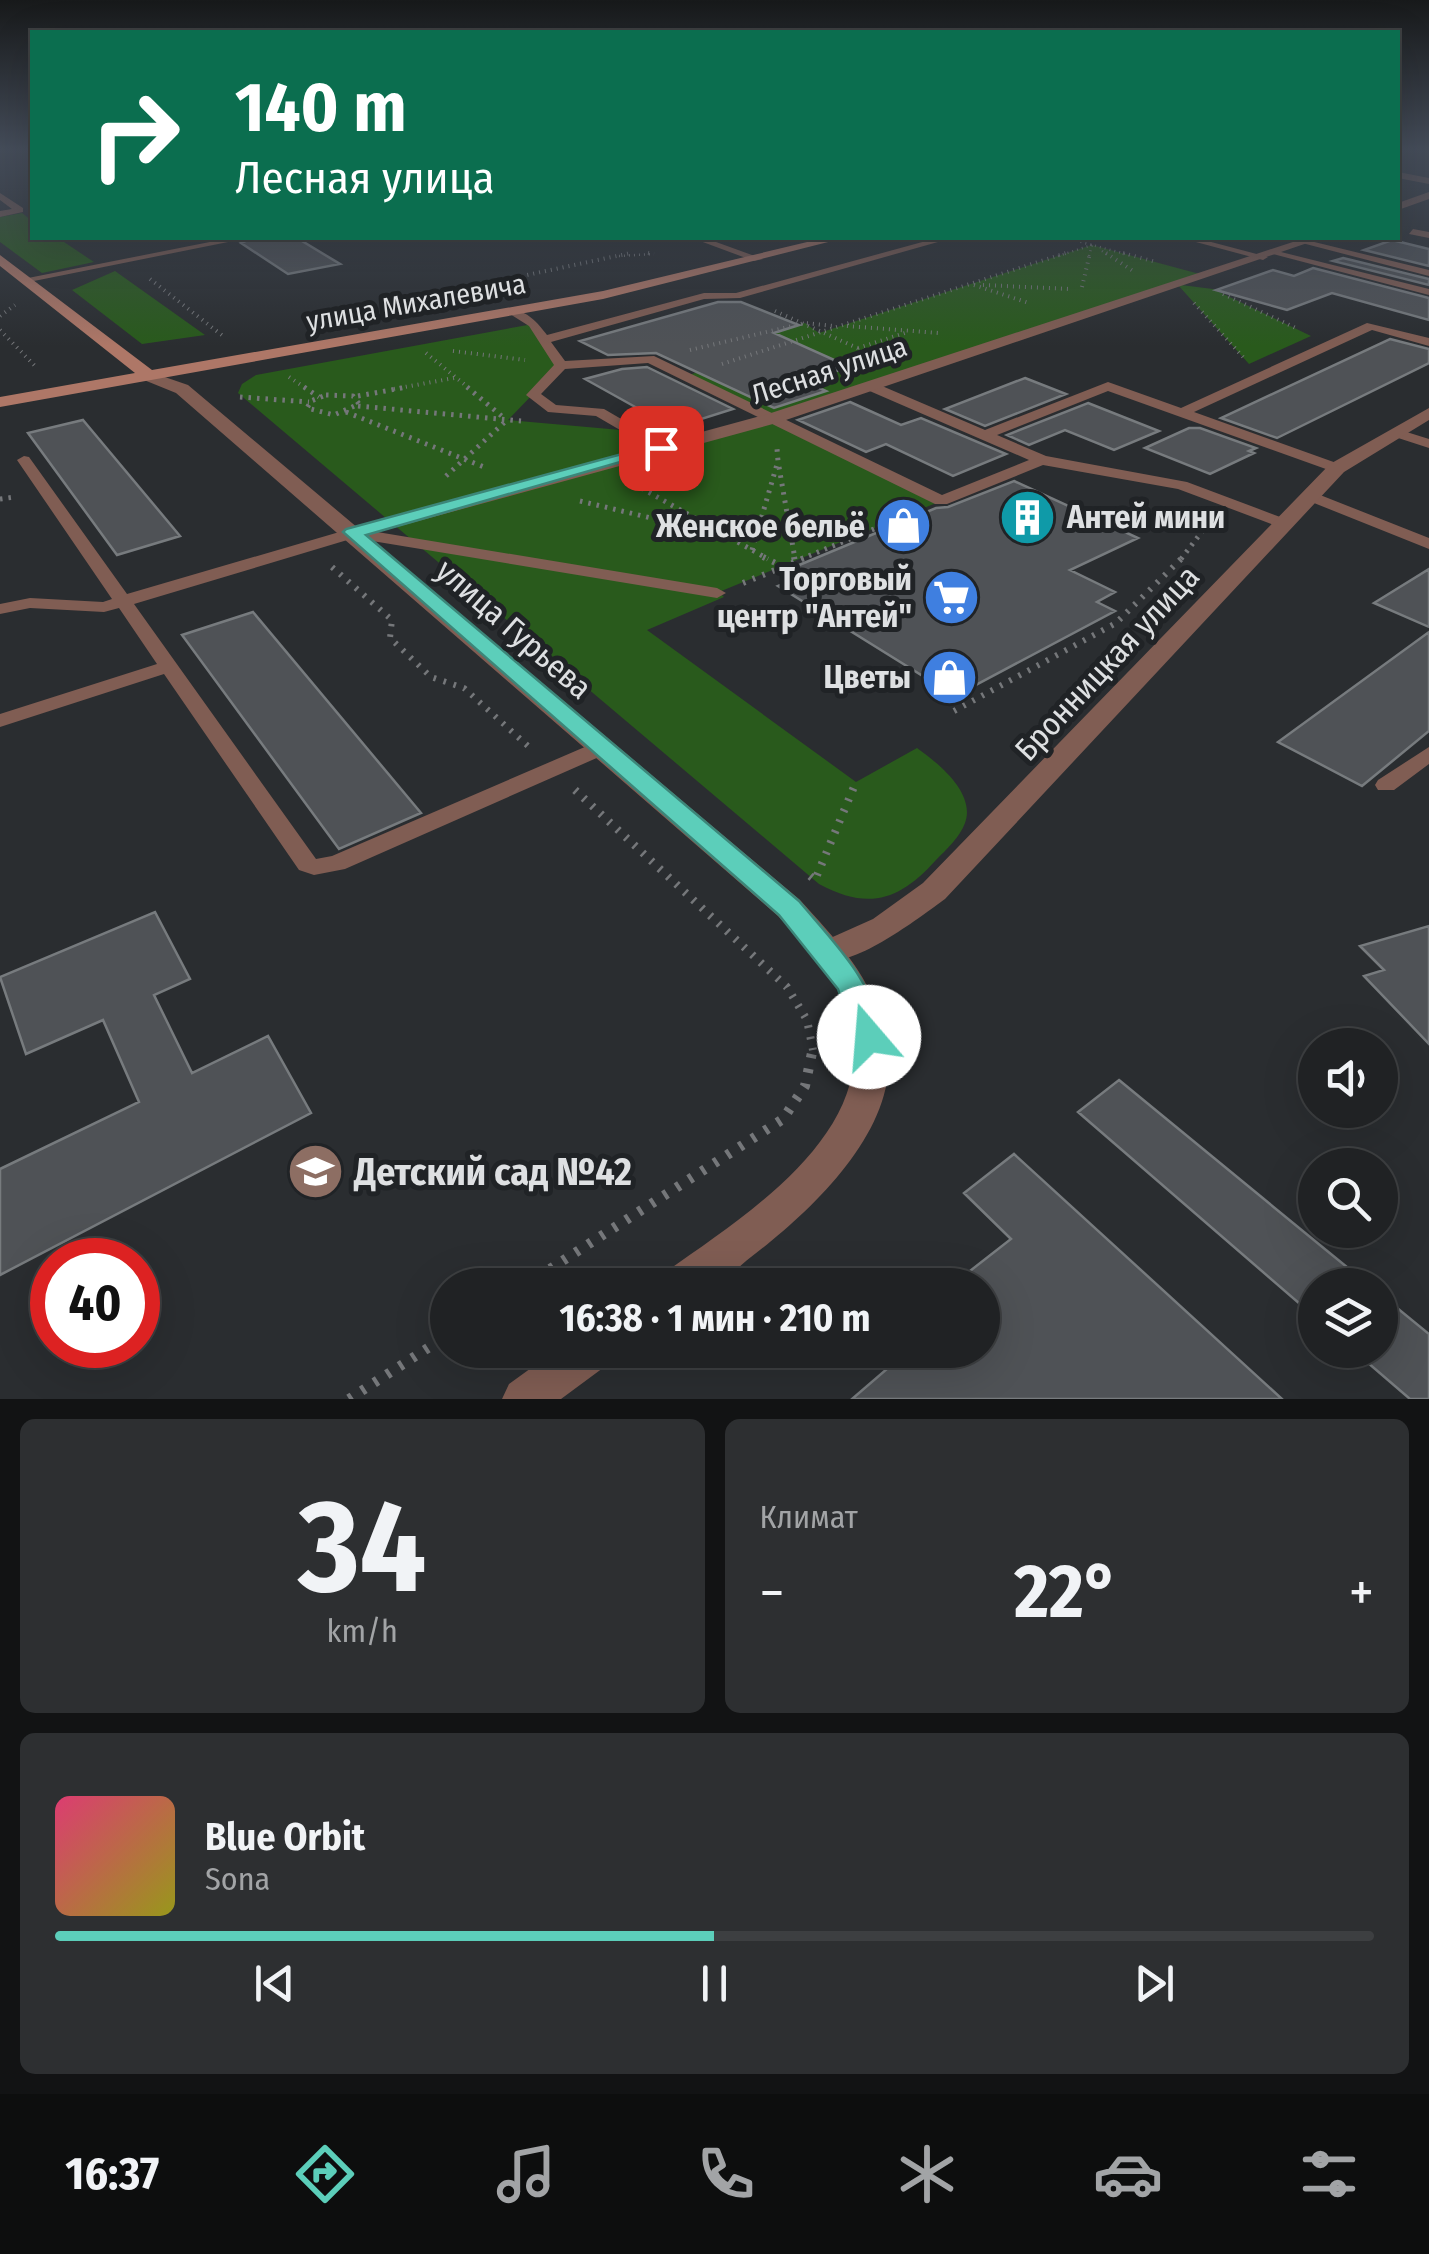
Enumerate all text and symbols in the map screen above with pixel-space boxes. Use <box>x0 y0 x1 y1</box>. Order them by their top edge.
text: 140 m <box>235 66 407 150</box>
icon: right <box>70 70 200 200</box>
text: Лесная улица <box>235 151 495 205</box>
street label: улица Михалевича <box>304 267 528 338</box>
street label: Лесная улица <box>747 330 911 411</box>
pin <box>619 406 704 491</box>
icon: arrive <box>634 421 689 476</box>
building icon: Антей мини <box>998 487 1058 547</box>
shop icon: Женское бельё <box>874 496 934 556</box>
place label: Антей мини <box>1066 498 1225 536</box>
place label: Женское бельё <box>655 507 865 545</box>
street label: улица Гурьева <box>429 551 599 707</box>
street label: Бронницкая улица <box>1007 558 1207 768</box>
place label: Торговый центр "Антей" <box>717 560 912 635</box>
supermarket icon: Торговый центр "Антей" <box>921 567 981 627</box>
shop icon: Цветы <box>920 647 980 707</box>
place label: Цветы <box>824 658 911 696</box>
position arrow <box>817 985 921 1089</box>
map controls <box>1298 1028 1398 1368</box>
button: sound <box>1298 1028 1398 1128</box>
school or university icon: Детский сад №42 <box>285 1142 345 1202</box>
button: search <box>1298 1148 1398 1248</box>
place label: Детский сад №42 <box>353 1149 632 1195</box>
speed limit sign: 40 <box>30 1238 160 1368</box>
button: layers <box>1298 1268 1398 1368</box>
text: 16:38 · 1 мин · 210 m <box>560 1295 870 1341</box>
text: 34 <box>298 1469 426 1625</box>
text: Климат <box>760 1498 858 1536</box>
text: 22° <box>1014 1547 1119 1637</box>
text: − <box>760 1560 784 1626</box>
text: + <box>1349 1560 1374 1626</box>
text: km/h <box>327 1612 398 1650</box>
text: Blue Orbit <box>205 1814 365 1860</box>
text: Sona <box>205 1860 270 1898</box>
icon: previous <box>247 1956 302 2011</box>
icon: pause <box>687 1956 742 2011</box>
icon: next <box>1127 1956 1182 2011</box>
icon: directions <box>290 2139 360 2209</box>
icon: music <box>491 2139 561 2209</box>
icon: phone <box>691 2139 761 2209</box>
icon: climate <box>892 2139 962 2209</box>
icon: car <box>1093 2139 1163 2209</box>
icon: filters <box>1294 2139 1364 2209</box>
text: 16:37 <box>65 2147 159 2201</box>

